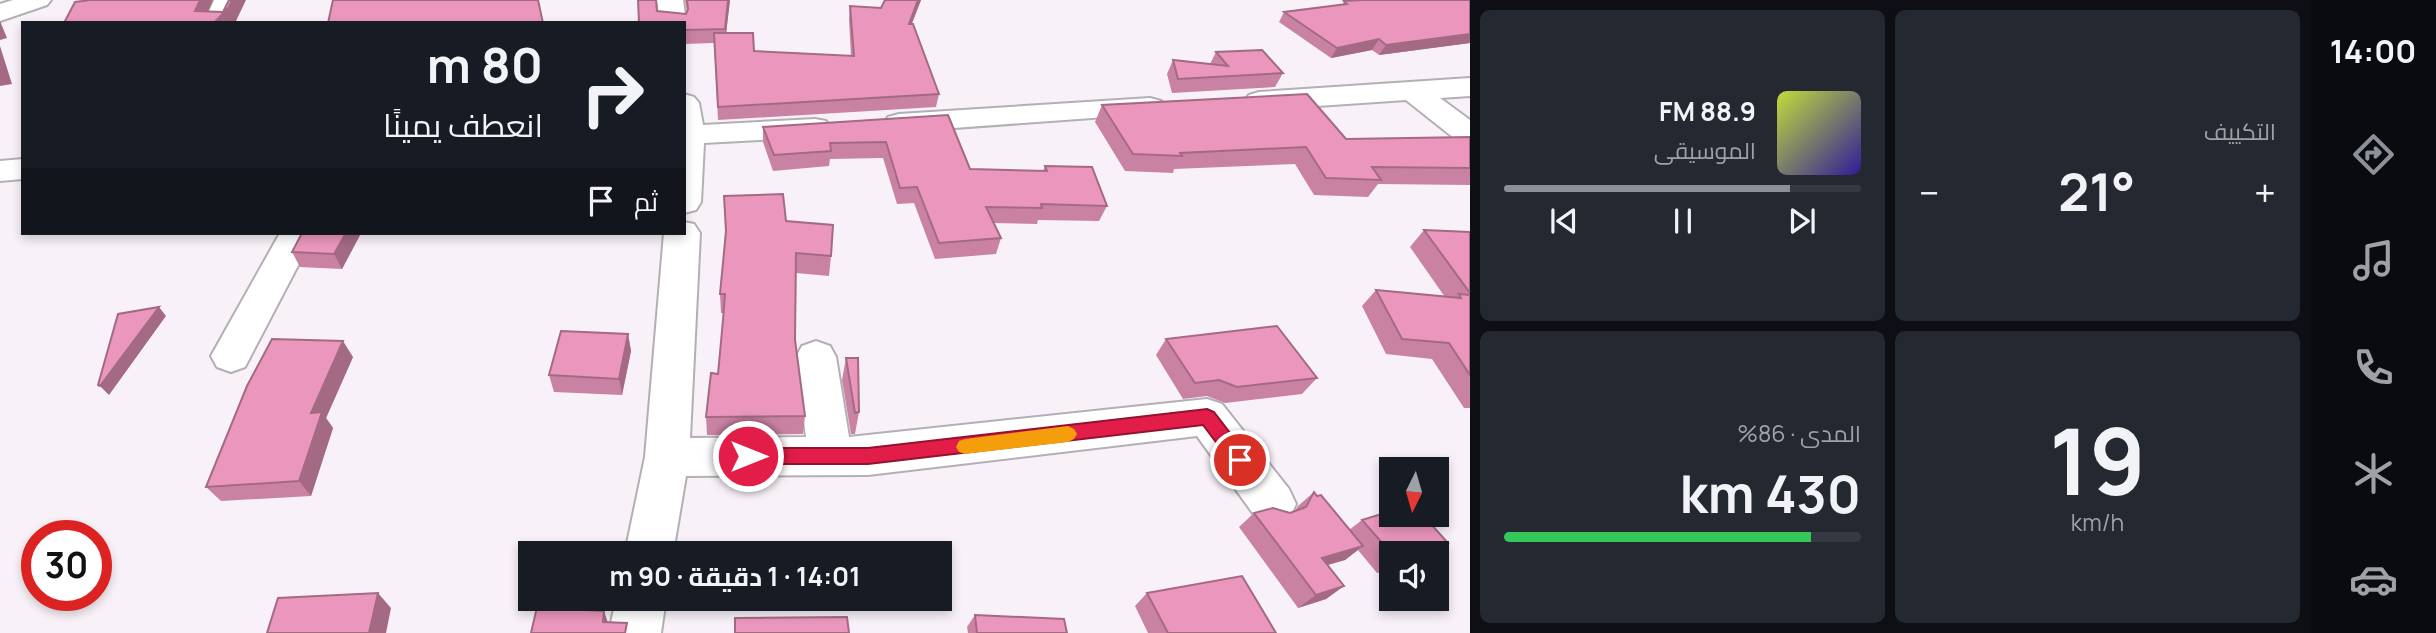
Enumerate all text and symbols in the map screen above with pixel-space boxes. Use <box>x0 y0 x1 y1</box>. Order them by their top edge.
text: 14:00 <box>2330 29 2416 73</box>
text: 80 m <box>427 31 543 98</box>
icon: right <box>567 49 658 140</box>
text: 88.9 FM <box>1659 93 1756 129</box>
text: انعطف يمينًا <box>383 103 543 147</box>
text: التكييف <box>2204 115 2276 147</box>
icon: directions <box>2349 130 2398 179</box>
text: الموسيقى <box>1654 134 1756 166</box>
text: 21° <box>2058 156 2135 227</box>
text: − <box>1919 166 1940 218</box>
text: + <box>2254 166 2276 218</box>
icon: arrive <box>582 182 620 220</box>
text: ثم <box>634 183 658 219</box>
icon: previous <box>1545 202 1583 240</box>
icon: pause <box>1664 202 1702 240</box>
icon: next <box>1783 202 1821 240</box>
icon: music <box>2349 236 2398 285</box>
icon: phone <box>2349 343 2398 392</box>
text: 19 <box>2049 398 2146 522</box>
text: المدى · 86% <box>1737 417 1861 449</box>
position arrow <box>711 419 785 493</box>
pin <box>1210 430 1270 490</box>
icon: arrive <box>1221 441 1259 479</box>
icon: climate <box>2349 449 2398 498</box>
north arrow <box>1379 457 1449 527</box>
map controls <box>1379 457 1449 611</box>
text: 430 km <box>1680 458 1861 529</box>
text: km/h <box>2071 506 2124 538</box>
speed limit sign: 30 <box>21 520 112 611</box>
button: sound <box>1379 541 1449 611</box>
icon: car <box>2349 555 2398 604</box>
text: 14:01 · 1 دقيقة · 90 m <box>609 558 861 594</box>

